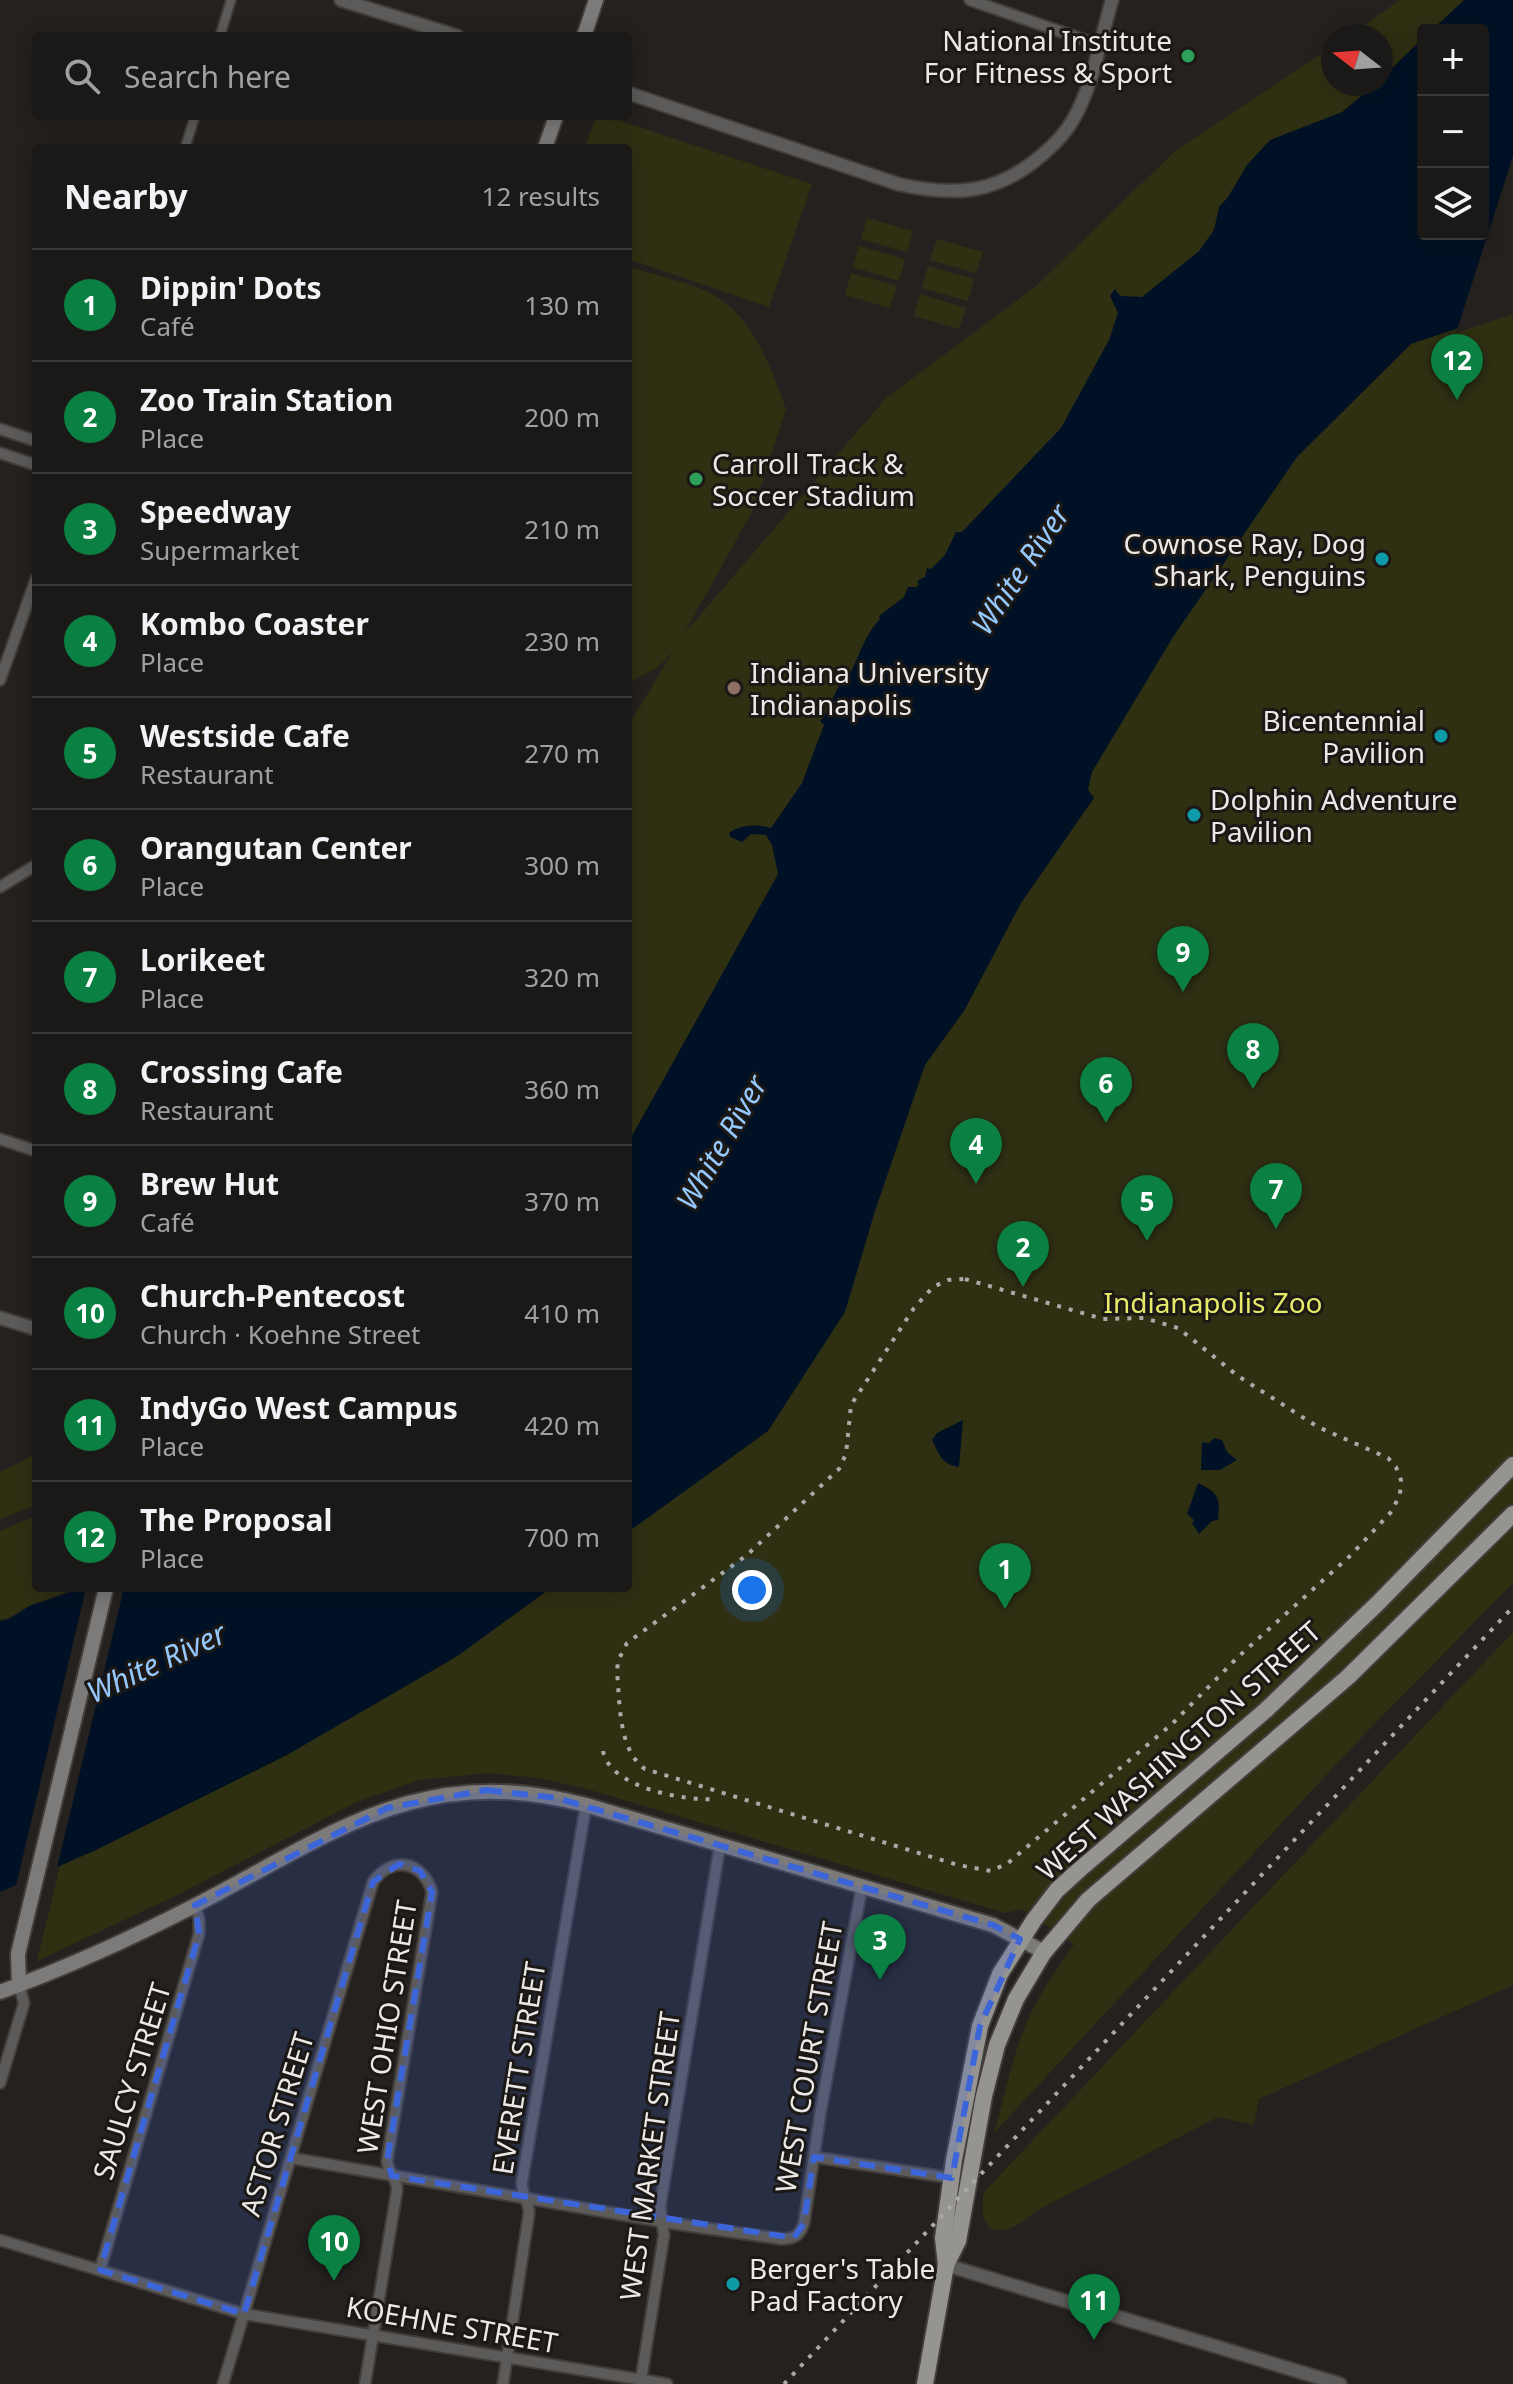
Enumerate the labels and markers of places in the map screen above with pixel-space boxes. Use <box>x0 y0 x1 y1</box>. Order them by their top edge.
place label: National Institute For Fitness & Sport <box>924 21 1172 91</box>
marker: National Institute For Fitness & Sport <box>1179 47 1197 65</box>
pin: 12 <box>1431 334 1483 400</box>
place label: Carroll Track & Soccer Stadium <box>712 444 915 514</box>
marker: Carroll Track & Soccer Stadium <box>687 470 705 488</box>
place label: Cownose Ray, Dog Shark, Penguins <box>1124 524 1366 594</box>
marker: Cownose Ray, Dog Shark, Penguins <box>1373 550 1391 568</box>
place label: Indiana University Indianapolis <box>750 653 990 723</box>
marker: Indiana University Indianapolis <box>725 679 743 697</box>
place label: Bicentennial Pavilion <box>1262 701 1425 771</box>
marker: Bicentennial Pavilion <box>1432 727 1450 745</box>
place label: Dolphin Adventure Pavilion <box>1210 780 1458 850</box>
marker: Dolphin Adventure Pavilion <box>1185 806 1203 824</box>
pin: 9 <box>1157 926 1209 992</box>
pin: 8 <box>1227 1023 1279 1089</box>
pin: 6 <box>1080 1057 1132 1123</box>
pin: 4 <box>950 1118 1002 1184</box>
pin: 7 <box>1250 1163 1302 1229</box>
pin: 5 <box>1121 1175 1173 1241</box>
pin: 2 <box>997 1221 1049 1287</box>
pin: 1 <box>979 1543 1031 1609</box>
pin: 3 <box>854 1914 906 1980</box>
pin: 10 <box>308 2215 360 2281</box>
place label: Berger's Table Pad Factory <box>749 2249 935 2319</box>
pin: 11 <box>1068 2274 1120 2340</box>
marker: Berger's Table Pad Factory <box>724 2275 742 2293</box>

